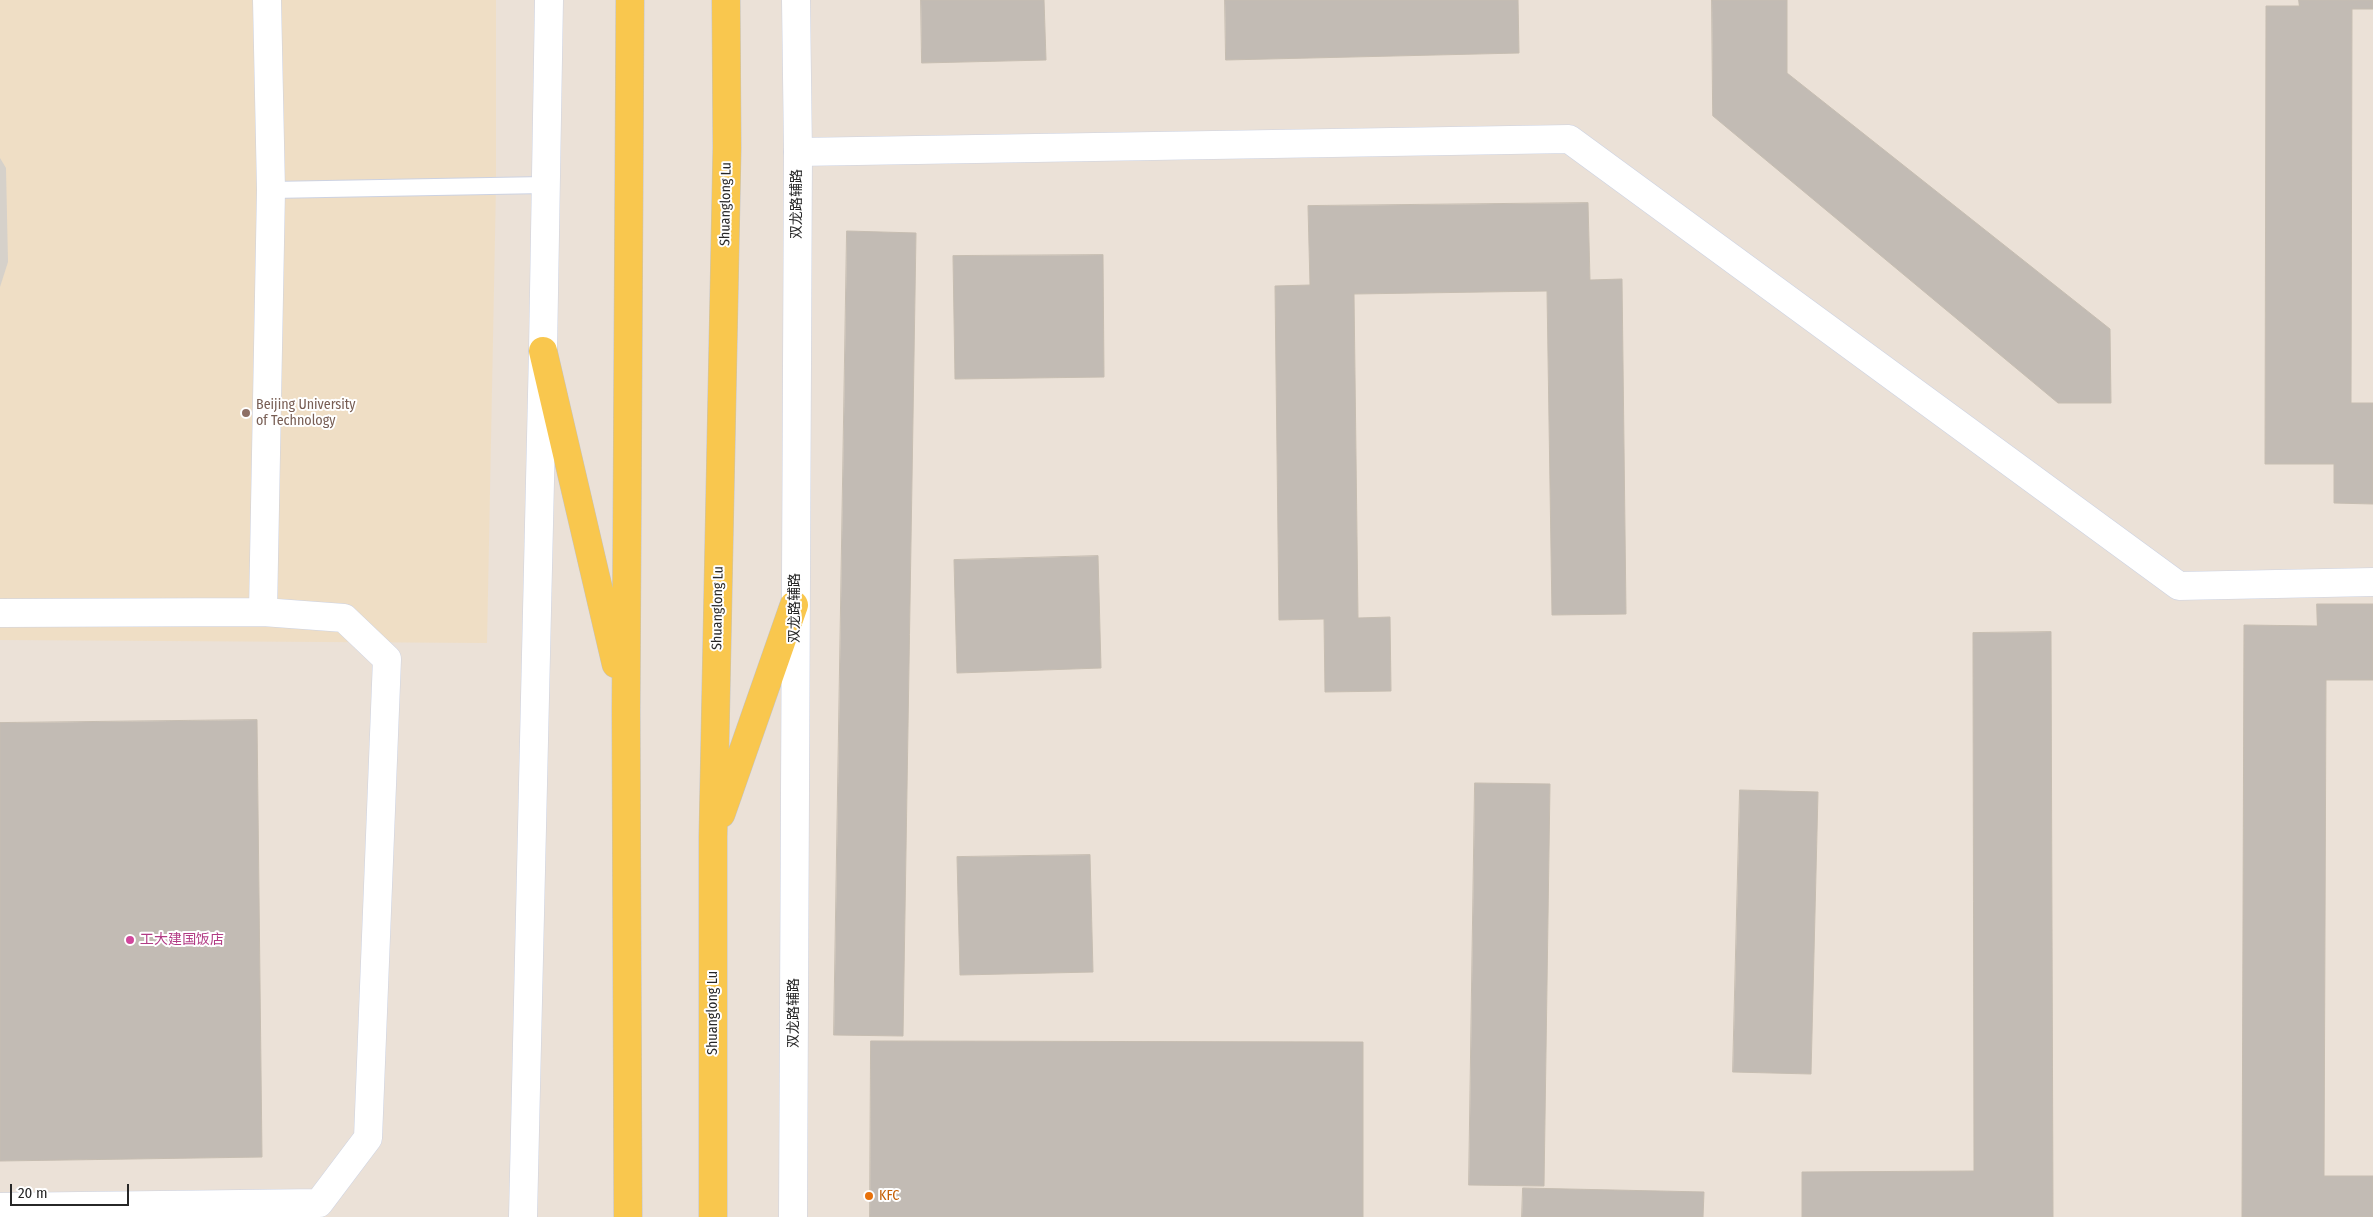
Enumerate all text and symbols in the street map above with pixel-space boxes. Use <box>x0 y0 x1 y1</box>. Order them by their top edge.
street label: Shuanglong Lu <box>717 162 735 246</box>
street label: 双龙路辅路 <box>789 169 805 239</box>
place label: Beijing University of Technology <box>256 397 356 430</box>
marker: Beijing University of Technology <box>240 407 252 419</box>
street label: Shuanglong Lu <box>709 566 727 650</box>
street label: 双龙路辅路 <box>787 573 803 643</box>
place label: 工大建国饭店 <box>140 932 224 948</box>
marker: 工大建国饭店 <box>124 934 136 946</box>
street label: Shuanglong Lu <box>705 971 721 1055</box>
street label: 双龙路辅路 <box>786 978 802 1048</box>
scale bar <box>12 1174 131 1206</box>
text: 20 m <box>18 1184 48 1202</box>
place label: KFC <box>879 1188 899 1204</box>
marker: KFC <box>863 1190 875 1202</box>

